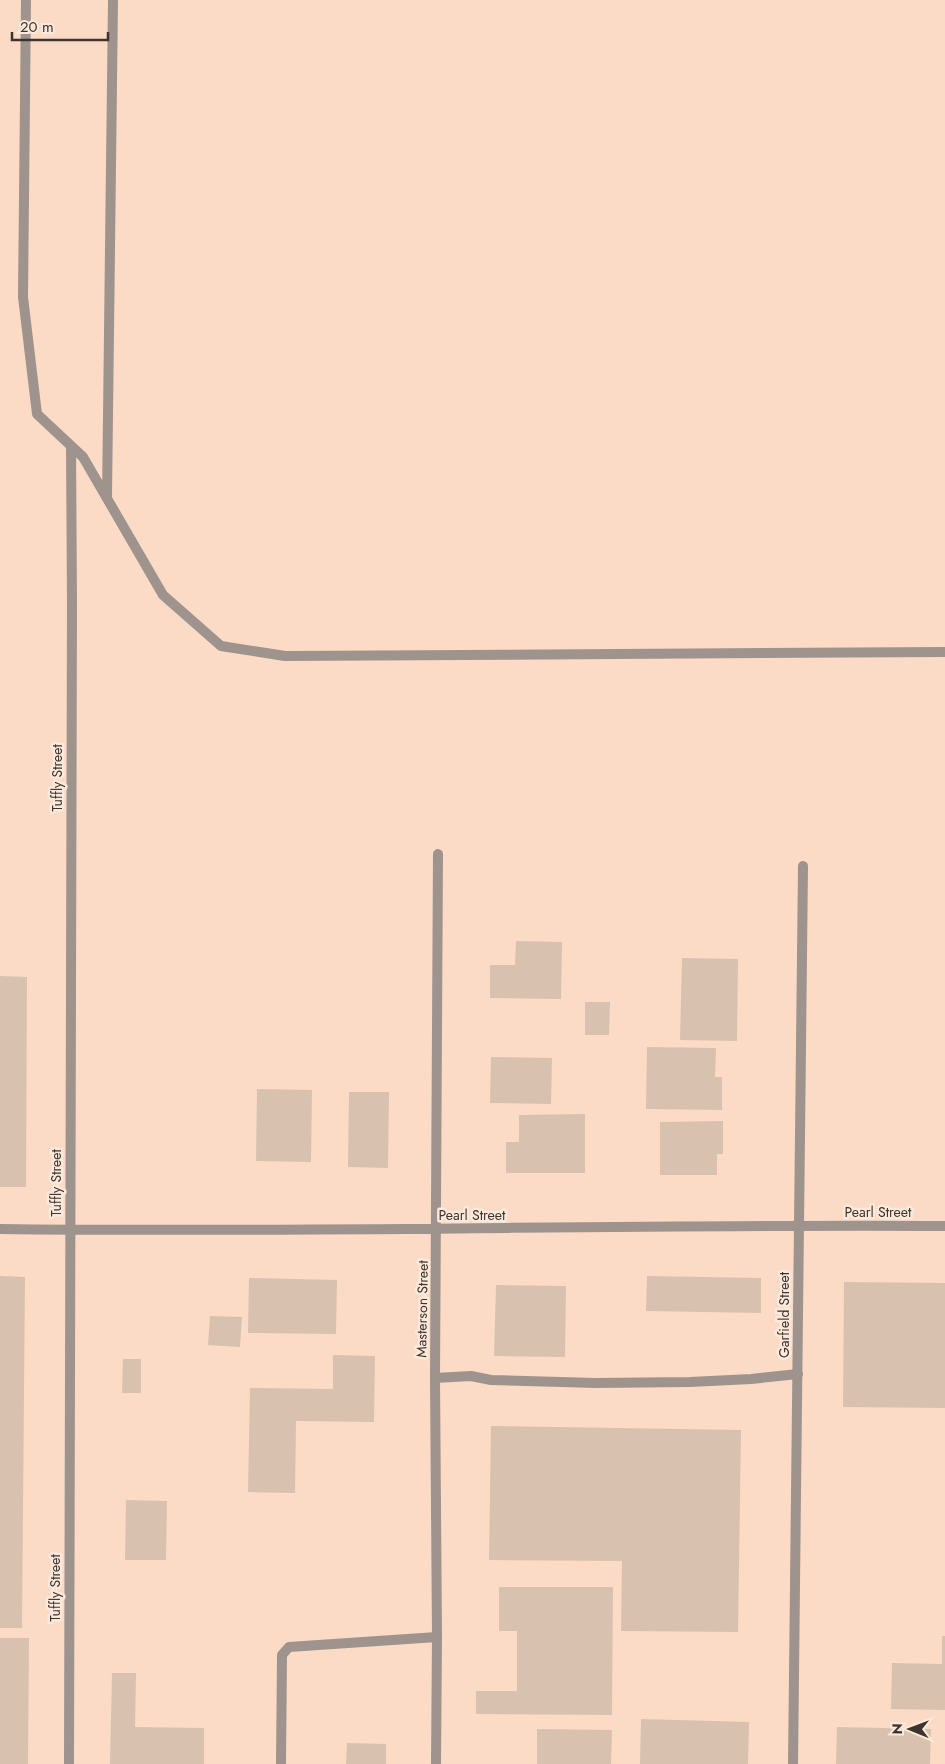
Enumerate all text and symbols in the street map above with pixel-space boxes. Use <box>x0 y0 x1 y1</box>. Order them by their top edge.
scale bar <box>12 10 109 42</box>
text: 20 m <box>20 16 54 38</box>
street label: Tuffly Street <box>47 743 67 812</box>
street label: Tuffly Street <box>46 1148 66 1217</box>
street label: Pearl Street <box>845 1202 912 1222</box>
street label: Pearl Street <box>439 1205 506 1225</box>
street label: Masterson Street <box>411 1260 433 1358</box>
street label: Garfield Street <box>774 1271 794 1358</box>
street label: Tuffly Street <box>45 1553 65 1622</box>
north arrow <box>885 1704 935 1754</box>
text: N <box>887 1723 907 1735</box>

